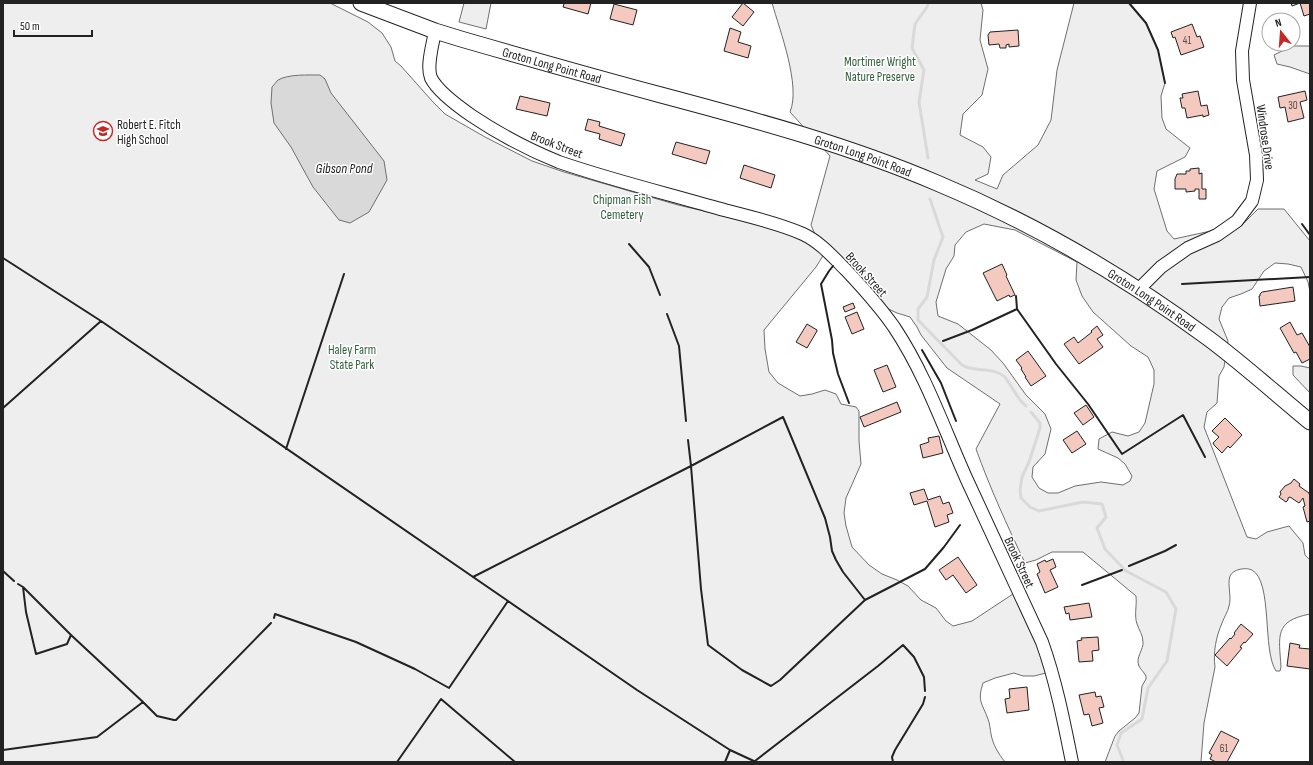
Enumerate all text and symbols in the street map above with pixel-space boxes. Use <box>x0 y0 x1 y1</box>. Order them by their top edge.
scale bar <box>14 12 92 38</box>
north arrow <box>1261 12 1301 52</box>
text: N <box>1274 16 1283 30</box>
text: 50 m <box>20 19 40 34</box>
house number: 41 <box>1183 34 1191 47</box>
street label: Groton Long Point Road <box>500 44 603 87</box>
park label: Mortimer Wright Nature Preserve <box>844 54 916 85</box>
house number: 30 <box>1288 99 1298 112</box>
street label: Windrose Drive <box>1253 104 1277 171</box>
place label: Robert E. Fitch High School <box>117 117 181 148</box>
school or university icon: Robert E. Fitch High School <box>92 120 114 142</box>
street label: Brook Street <box>528 128 585 162</box>
street label: Groton Long Point Road <box>812 132 914 181</box>
water label: Gibson Pond <box>316 160 374 177</box>
park label: Chipman Fish Cemetery <box>593 192 651 223</box>
street label: Brook Street <box>842 249 890 300</box>
street label: Groton Long Point Road <box>1105 266 1198 335</box>
park label: Haley Farm State Park <box>328 342 376 373</box>
street label: Brook Street <box>1000 534 1038 591</box>
house number: 61 <box>1220 742 1228 755</box>

